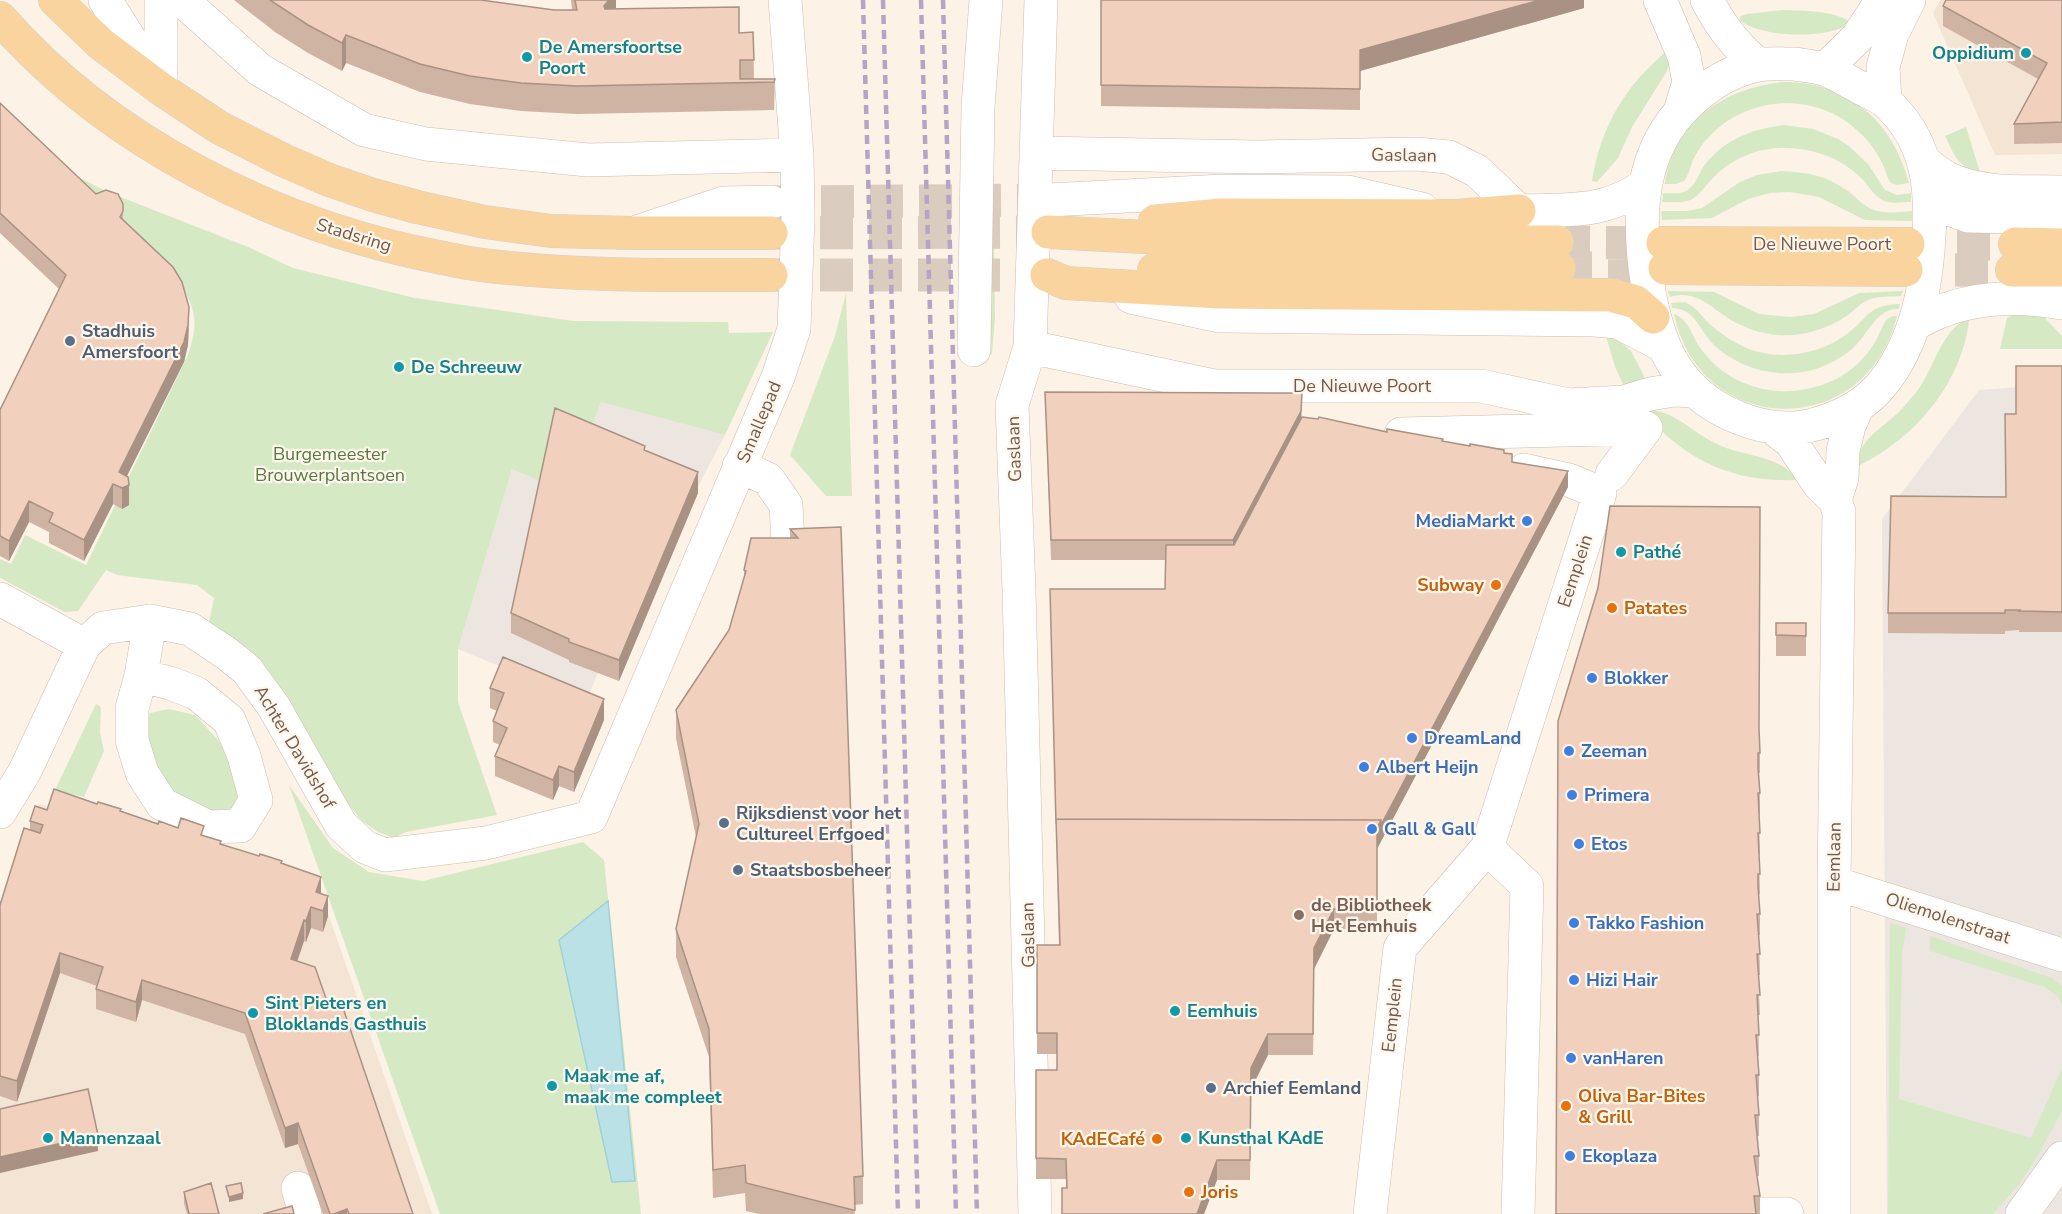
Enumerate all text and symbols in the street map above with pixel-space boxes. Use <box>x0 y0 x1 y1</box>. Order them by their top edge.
place label: De Amersfoortse Poort <box>539 35 682 80</box>
place label: Oppidium <box>1932 41 2014 65</box>
marker: Oppidium <box>2019 46 2033 60</box>
marker: De Amersfoortse Poort <box>520 50 534 64</box>
street label: Gaslaan <box>1371 142 1437 168</box>
street label: Stadsring <box>313 212 395 258</box>
street label: De Nieuwe Poort <box>1753 232 1892 256</box>
place label: Stadhuis Amersfoort <box>82 319 178 364</box>
marker: Stadhuis Amersfoort <box>63 334 77 348</box>
place label: De Schreeuw <box>411 355 523 379</box>
marker: De Schreeuw <box>392 360 406 374</box>
street label: De Nieuwe Poort <box>1293 374 1432 398</box>
street label: Smallepad <box>731 377 787 467</box>
street label: Gaslaan <box>1001 416 1027 482</box>
park label: Burgemeester Brouwerplantsoen <box>255 442 405 487</box>
place label: MediaMarkt <box>1416 509 1515 533</box>
marker: MediaMarkt <box>1520 514 1534 528</box>
street label: Eemplein <box>1552 532 1598 610</box>
place label: Pathé <box>1633 540 1682 564</box>
marker: Pathé <box>1614 545 1628 559</box>
place label: Subway <box>1417 573 1485 597</box>
marker: Subway <box>1489 578 1503 592</box>
place label: Patates <box>1624 596 1688 620</box>
marker: Patates <box>1605 601 1619 615</box>
place label: Blokker <box>1604 666 1668 690</box>
marker: Blokker <box>1585 671 1599 685</box>
street label: Achter Davidshof <box>249 681 342 814</box>
place label: DreamLand <box>1424 726 1521 750</box>
marker: DreamLand <box>1405 731 1419 745</box>
place label: Zeeman <box>1581 739 1647 763</box>
marker: Zeeman <box>1562 744 1576 758</box>
place label: Albert Heijn <box>1376 755 1478 779</box>
marker: Albert Heijn <box>1357 760 1371 774</box>
place label: Primera <box>1584 783 1650 807</box>
marker: Primera <box>1565 788 1579 802</box>
place label: Rijksdienst voor het Cultureel Erfgoed <box>736 801 901 846</box>
marker: Rijksdienst voor het Cultureel Erfgoed <box>717 816 731 830</box>
place label: Gall & Gall <box>1384 817 1476 841</box>
marker: Gall & Gall <box>1365 822 1379 836</box>
street label: Eemlaan <box>1821 822 1847 892</box>
place label: Etos <box>1591 832 1628 856</box>
marker: Etos <box>1572 837 1586 851</box>
place label: Staatsbosbeheer <box>750 858 891 882</box>
marker: Staatsbosbeheer <box>731 863 745 877</box>
street label: Oliemolenstraat <box>1882 887 2014 950</box>
place label: de Bibliotheek Het Eemhuis <box>1311 893 1432 938</box>
street label: Gaslaan <box>1015 902 1041 968</box>
marker: de Bibliotheek Het Eemhuis <box>1292 908 1306 922</box>
place label: Takko Fashion <box>1586 911 1704 935</box>
marker: Takko Fashion <box>1567 916 1581 930</box>
place label: Hizi Hair <box>1586 968 1658 992</box>
marker: Hizi Hair <box>1567 973 1581 987</box>
street label: Eemplein <box>1376 976 1408 1054</box>
place label: Sint Pieters en Bloklands Gasthuis <box>265 991 427 1036</box>
place label: Eemhuis <box>1187 999 1258 1023</box>
marker: Eemhuis <box>1168 1004 1182 1018</box>
marker: Sint Pieters en Bloklands Gasthuis <box>246 1006 260 1020</box>
place label: vanHaren <box>1582 1046 1664 1070</box>
marker: vanHaren <box>1564 1051 1578 1065</box>
place label: Maak me af, maak me compleet <box>564 1064 722 1109</box>
place label: Archief Eemland <box>1223 1076 1361 1100</box>
marker: Maak me af, maak me compleet <box>545 1079 559 1093</box>
marker: Archief Eemland <box>1204 1081 1218 1095</box>
place label: Oliva Bar-Bites & Grill <box>1578 1084 1706 1129</box>
marker: Oliva Bar-Bites & Grill <box>1559 1099 1573 1113</box>
place label: Mannenzaal <box>60 1126 161 1150</box>
place label: Kunsthal KAdE <box>1198 1126 1324 1150</box>
place label: KAdECafé <box>1061 1127 1145 1151</box>
marker: Mannenzaal <box>41 1131 55 1145</box>
marker: Kunsthal KAdE <box>1179 1131 1193 1145</box>
marker: KAdECafé <box>1150 1132 1164 1146</box>
place label: Ekoplaza <box>1582 1144 1657 1168</box>
marker: Ekoplaza <box>1563 1149 1577 1163</box>
place label: Joris <box>1200 1180 1238 1204</box>
marker: Joris <box>1182 1185 1196 1199</box>

